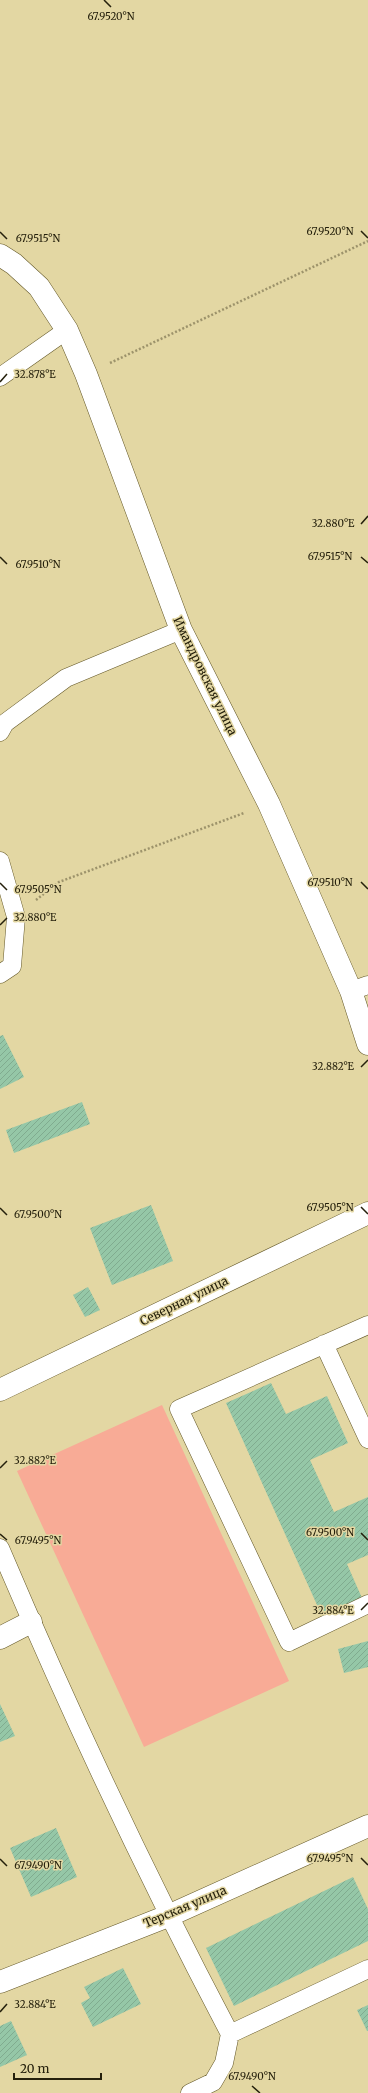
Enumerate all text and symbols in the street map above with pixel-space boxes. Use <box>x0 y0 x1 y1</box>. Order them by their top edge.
text: 67.9520°N <box>88 10 135 23</box>
text: 67.9520°N <box>307 225 354 238</box>
text: 67.9515°N <box>16 232 60 245</box>
text: 32.878°E <box>14 368 56 381</box>
text: 32.880°E <box>312 517 355 530</box>
text: 67.9515°N <box>308 550 352 563</box>
text: 67.9510°N <box>15 558 61 571</box>
street label: Имандровская улица <box>170 614 241 738</box>
text: 67.9510°N <box>307 876 353 889</box>
text: 67.9505°N <box>15 883 62 896</box>
text: 32.880°E <box>14 911 57 924</box>
text: 32.882°E <box>312 1060 355 1073</box>
text: 67.9505°N <box>307 1201 354 1214</box>
text: 67.9500°N <box>14 1208 62 1221</box>
street label: Северная улица <box>137 1272 231 1328</box>
text: 32.882°E <box>14 1454 57 1467</box>
text: 67.9500°N <box>306 1526 354 1539</box>
text: 67.9495°N <box>15 1534 61 1547</box>
text: 32.884°E <box>312 1604 354 1617</box>
text: 67.9495°N <box>307 1852 353 1865</box>
text: 67.9490°N <box>14 1859 62 1872</box>
street label: Терская улица <box>141 1882 229 1931</box>
text: 32.884°E <box>14 1998 56 2011</box>
scale bar <box>14 2055 101 2081</box>
text: 20 m <box>20 2061 49 2076</box>
text: 67.9490°N <box>228 2070 276 2083</box>

